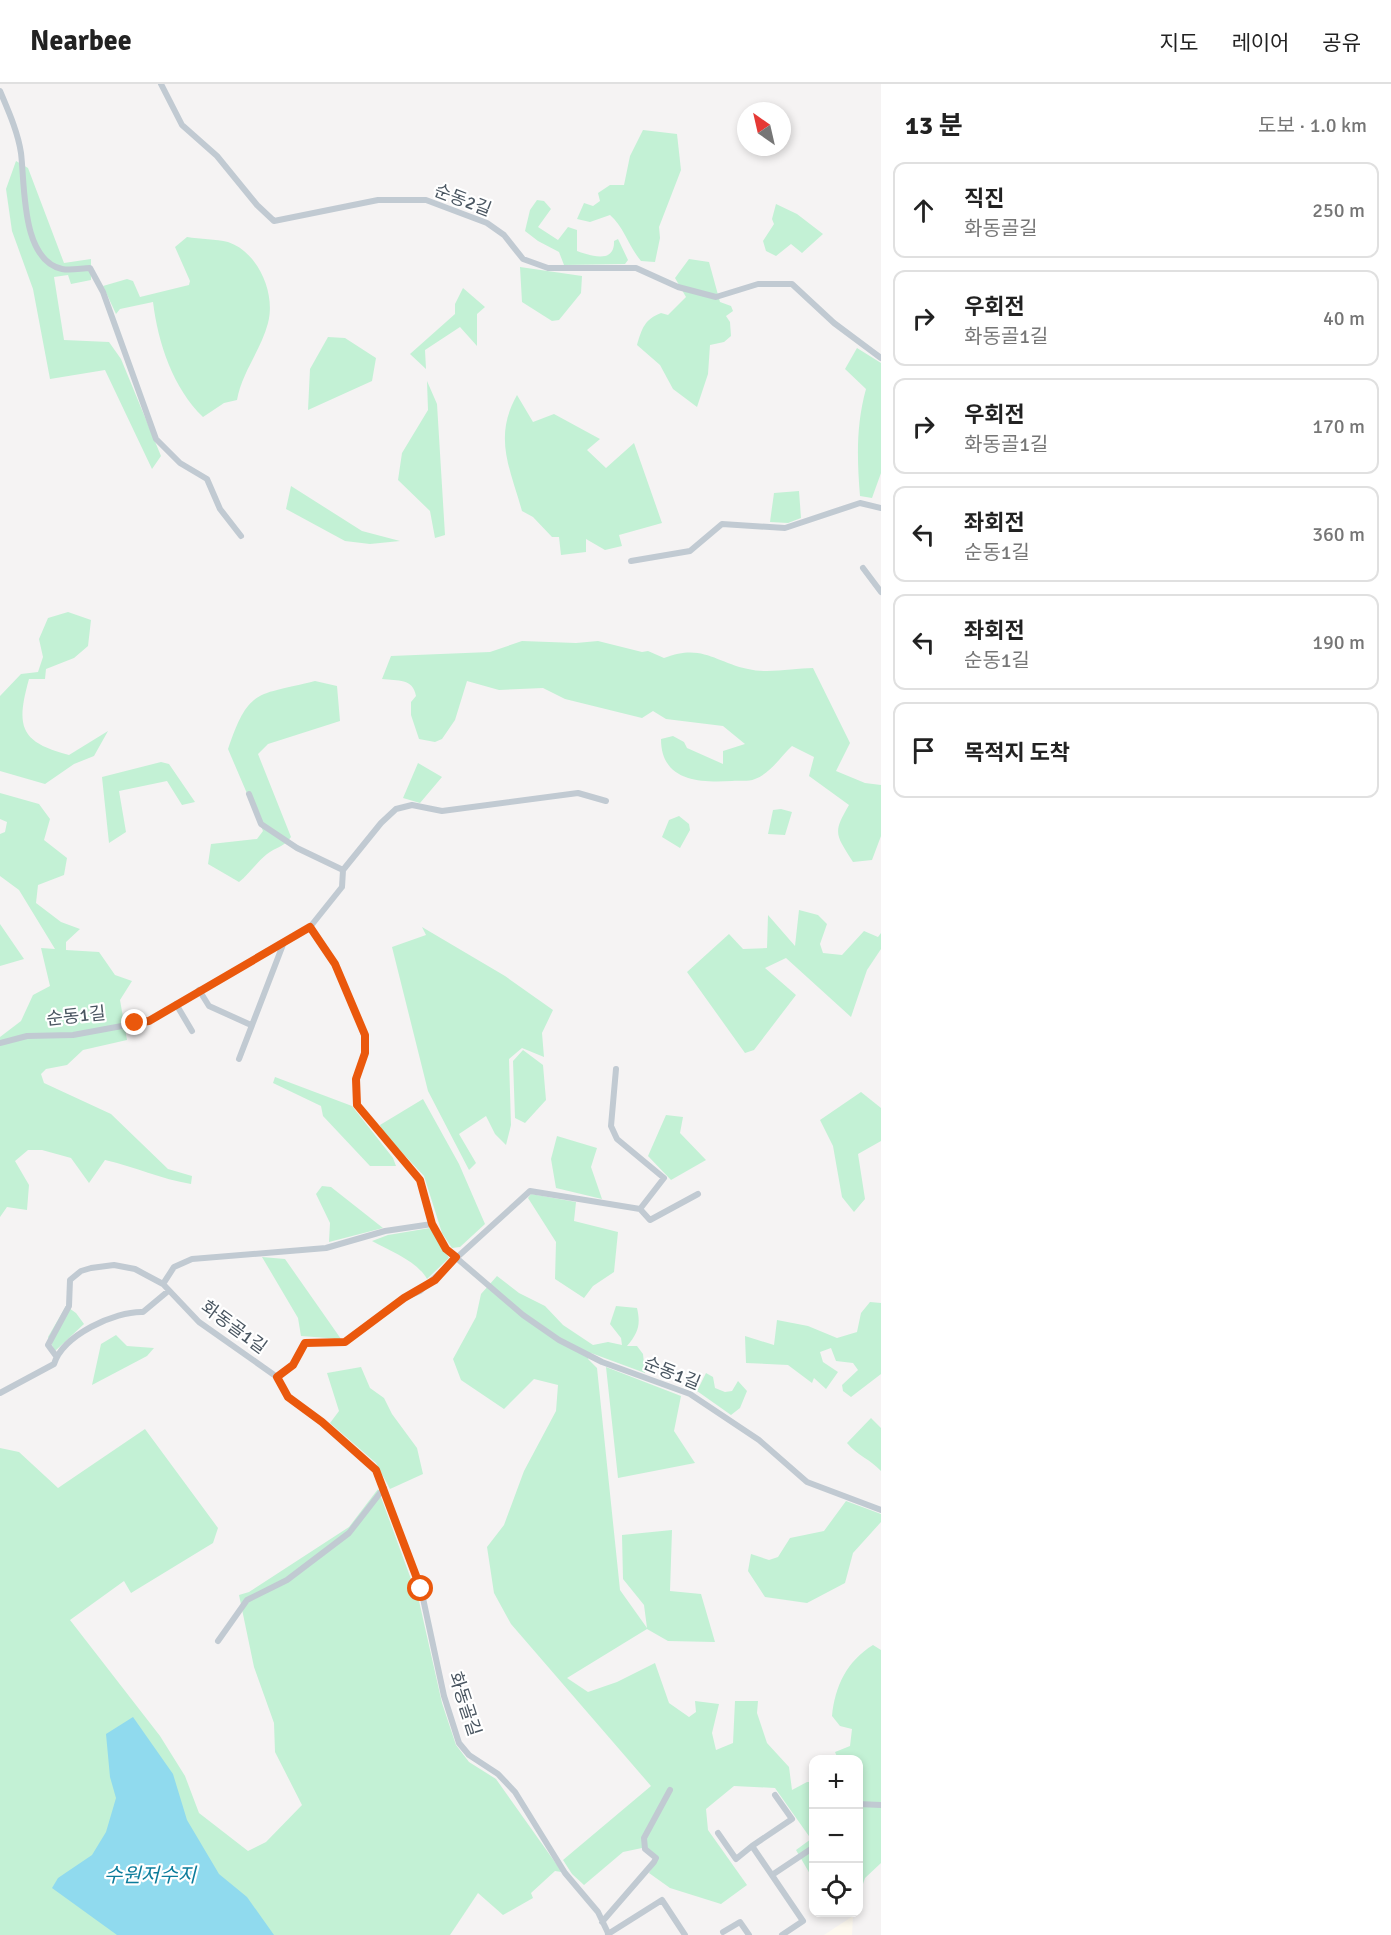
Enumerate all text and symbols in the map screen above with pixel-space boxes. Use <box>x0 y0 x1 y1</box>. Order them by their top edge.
text: Nearbee <box>30 24 132 58</box>
text: 지도 <box>1160 30 1198 56</box>
text: 레이어 <box>1231 30 1289 56</box>
text: 공유 <box>1322 30 1361 56</box>
north arrow <box>737 102 791 156</box>
text: 13 분 <box>905 110 963 142</box>
text: 도보 · 1.0 km <box>1258 113 1367 138</box>
street label: 순동2길 <box>431 179 495 221</box>
text: 직진 <box>964 185 1004 212</box>
icon: ahead <box>907 194 940 227</box>
text: 250 m <box>1312 198 1365 223</box>
text: 화동골길 <box>964 216 1038 241</box>
text: 우회전 <box>964 293 1025 320</box>
icon: right <box>907 302 940 335</box>
text: 40 m <box>1323 306 1365 331</box>
text: 화동골1길 <box>964 324 1048 349</box>
text: 우회전 <box>964 401 1025 428</box>
icon: right <box>907 410 940 443</box>
text: 170 m <box>1312 414 1365 439</box>
text: 화동골1길 <box>964 432 1048 457</box>
text: 좌회전 <box>964 509 1025 536</box>
icon: left <box>907 518 940 551</box>
text: 360 m <box>1312 522 1365 547</box>
text: 순동1길 <box>964 540 1030 565</box>
text: 좌회전 <box>964 617 1025 644</box>
icon: left <box>907 626 940 659</box>
text: 190 m <box>1312 630 1365 655</box>
text: 순동1길 <box>964 648 1030 673</box>
icon: arrive <box>907 734 940 767</box>
text: 목적지 도착 <box>964 739 1070 766</box>
street label: 순동1길 <box>45 1002 107 1030</box>
route end <box>121 1009 147 1035</box>
street label: 화동골1길 <box>197 1296 271 1358</box>
street label: 순동1길 <box>640 1352 704 1394</box>
route start <box>407 1575 433 1601</box>
street label: 화동골길 <box>444 1669 486 1739</box>
map controls <box>809 1755 863 1917</box>
button: + <box>809 1755 863 1809</box>
button: − <box>809 1809 863 1863</box>
water label: 수원저수지 <box>104 1863 198 1888</box>
button: locate <box>809 1863 863 1917</box>

